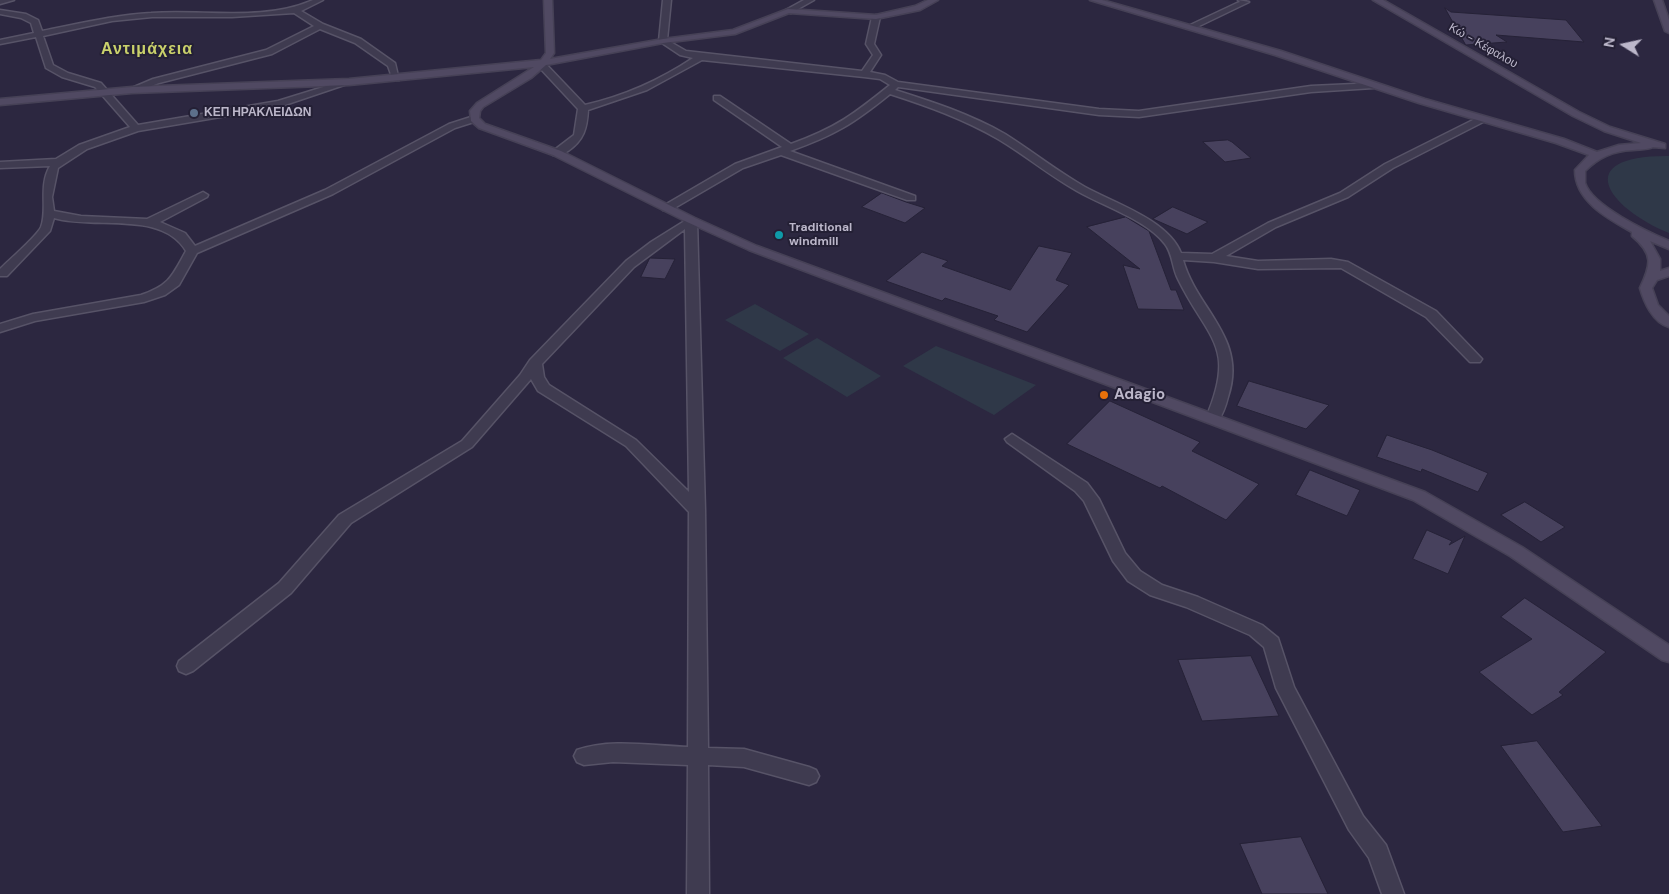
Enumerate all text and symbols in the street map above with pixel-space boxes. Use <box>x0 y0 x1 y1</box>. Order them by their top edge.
street label: Κώ - Κέφαλου <box>1446 20 1520 72</box>
north arrow <box>1599 20 1649 70</box>
text: N <box>1599 36 1619 49</box>
district label: Αντιμάχεια <box>100 40 194 60</box>
place label: ΚΕΠ ΗΡΑΚΛΕΙΔΩΝ <box>204 106 312 120</box>
marker: ΚΕΠ ΗΡΑΚΛΕΙΔΩΝ <box>188 107 200 119</box>
place label: Traditional windmill <box>789 221 852 249</box>
marker: Traditional windmill <box>773 229 785 241</box>
place label: Adagio <box>1114 386 1165 404</box>
marker: Adagio <box>1098 389 1110 401</box>

